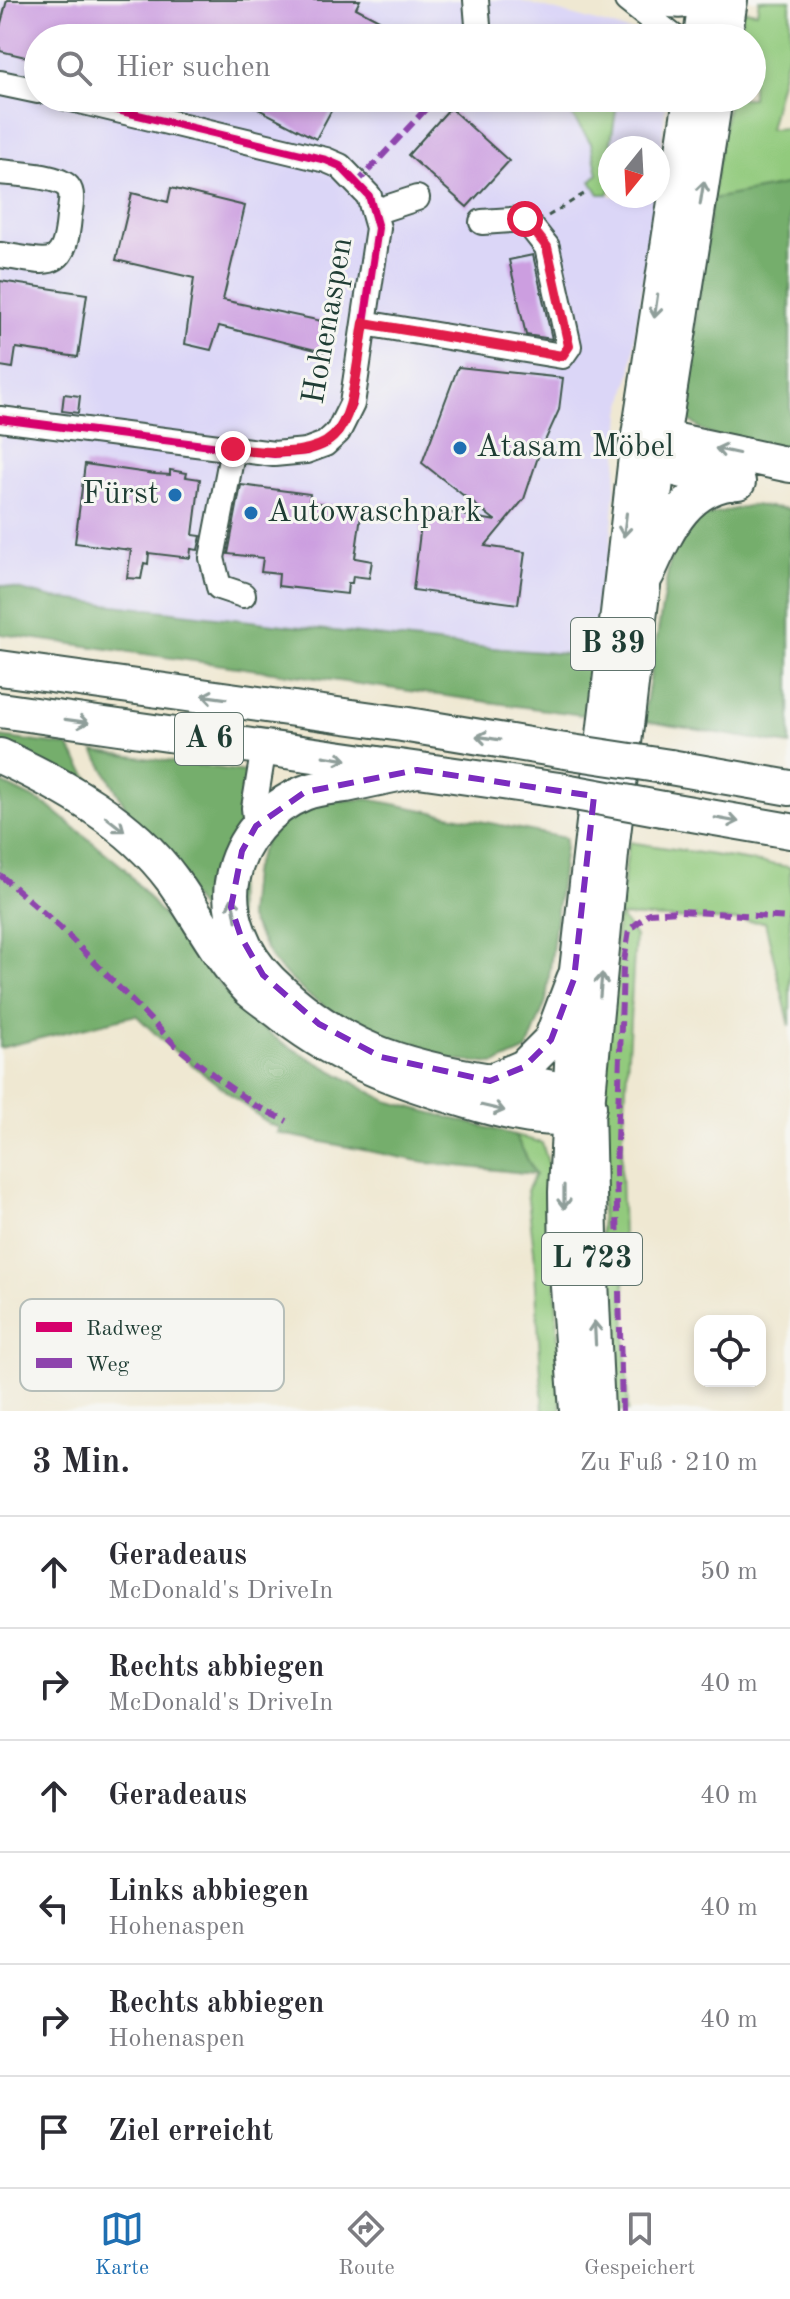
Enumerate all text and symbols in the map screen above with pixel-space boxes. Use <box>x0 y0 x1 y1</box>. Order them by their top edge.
search box <box>24 24 766 112</box>
icon: search <box>52 46 96 90</box>
text: Hier suchen <box>116 53 271 83</box>
north arrow <box>598 136 670 208</box>
one-way arrow <box>695 181 710 207</box>
route start <box>507 201 543 237</box>
street label: Hohenaspen <box>299 235 359 407</box>
one-way arrow <box>648 293 663 319</box>
route end <box>215 431 251 467</box>
place label: Atasam Möbel <box>476 432 674 464</box>
marker: Atasam Möbel <box>451 439 469 457</box>
one-way arrow <box>715 443 741 458</box>
place label: Fürst <box>82 479 159 511</box>
marker: Fürst <box>166 486 184 504</box>
place label: Autowaschpark <box>267 497 482 529</box>
marker: Autowaschpark <box>242 504 260 522</box>
one-way arrow <box>618 512 633 538</box>
road number: B 39 <box>571 618 655 670</box>
one-way arrow <box>202 689 228 704</box>
road number: A 6 <box>175 713 243 765</box>
one-way arrow <box>64 714 89 729</box>
one-way arrow <box>476 730 501 745</box>
one-way arrow <box>321 751 347 766</box>
one-way arrow <box>713 813 739 828</box>
one-way arrow <box>104 815 125 833</box>
one-way arrow <box>225 897 240 923</box>
one-way arrow <box>593 972 608 999</box>
one-way arrow <box>480 1101 506 1116</box>
one-way arrow <box>556 1183 572 1210</box>
road number: L 723 <box>542 1233 642 1285</box>
legend <box>20 1299 284 1391</box>
map controls <box>694 1315 766 1387</box>
button: locate <box>694 1315 766 1387</box>
text: Radweg <box>86 1318 162 1340</box>
one-way arrow <box>588 1320 603 1347</box>
text: Weg <box>86 1354 130 1376</box>
text: 3 Min. <box>32 1446 130 1480</box>
text: Zu Fuß · 210 m <box>580 1450 758 1476</box>
text: Geradeaus <box>108 1541 247 1571</box>
icon: ahead <box>32 1550 76 1594</box>
text: 50 m <box>700 1559 758 1585</box>
text: McDonald's DriveIn <box>108 1578 333 1604</box>
text: Rechts abbiegen <box>108 1653 325 1683</box>
icon: right <box>32 1662 76 1706</box>
text: 40 m <box>700 1671 758 1697</box>
text: McDonald's DriveIn <box>108 1690 333 1716</box>
icon: ahead <box>32 1774 76 1818</box>
text: Geradeaus <box>108 1781 247 1811</box>
text: 40 m <box>700 1783 758 1809</box>
text: Links abbiegen <box>108 1877 309 1907</box>
icon: left <box>32 1886 76 1930</box>
text: 40 m <box>700 1895 758 1921</box>
text: Hohenaspen <box>108 1914 245 1940</box>
text: Rechts abbiegen <box>108 1989 325 2019</box>
icon: right <box>32 1998 76 2042</box>
text: 40 m <box>700 2007 758 2033</box>
text: Hohenaspen <box>108 2026 245 2052</box>
icon: arrive <box>32 2110 76 2154</box>
text: Ziel erreicht <box>108 2117 273 2147</box>
tab: Karte <box>95 2207 149 2282</box>
tab: Route <box>338 2207 395 2282</box>
tab: Gespeichert <box>584 2207 695 2282</box>

